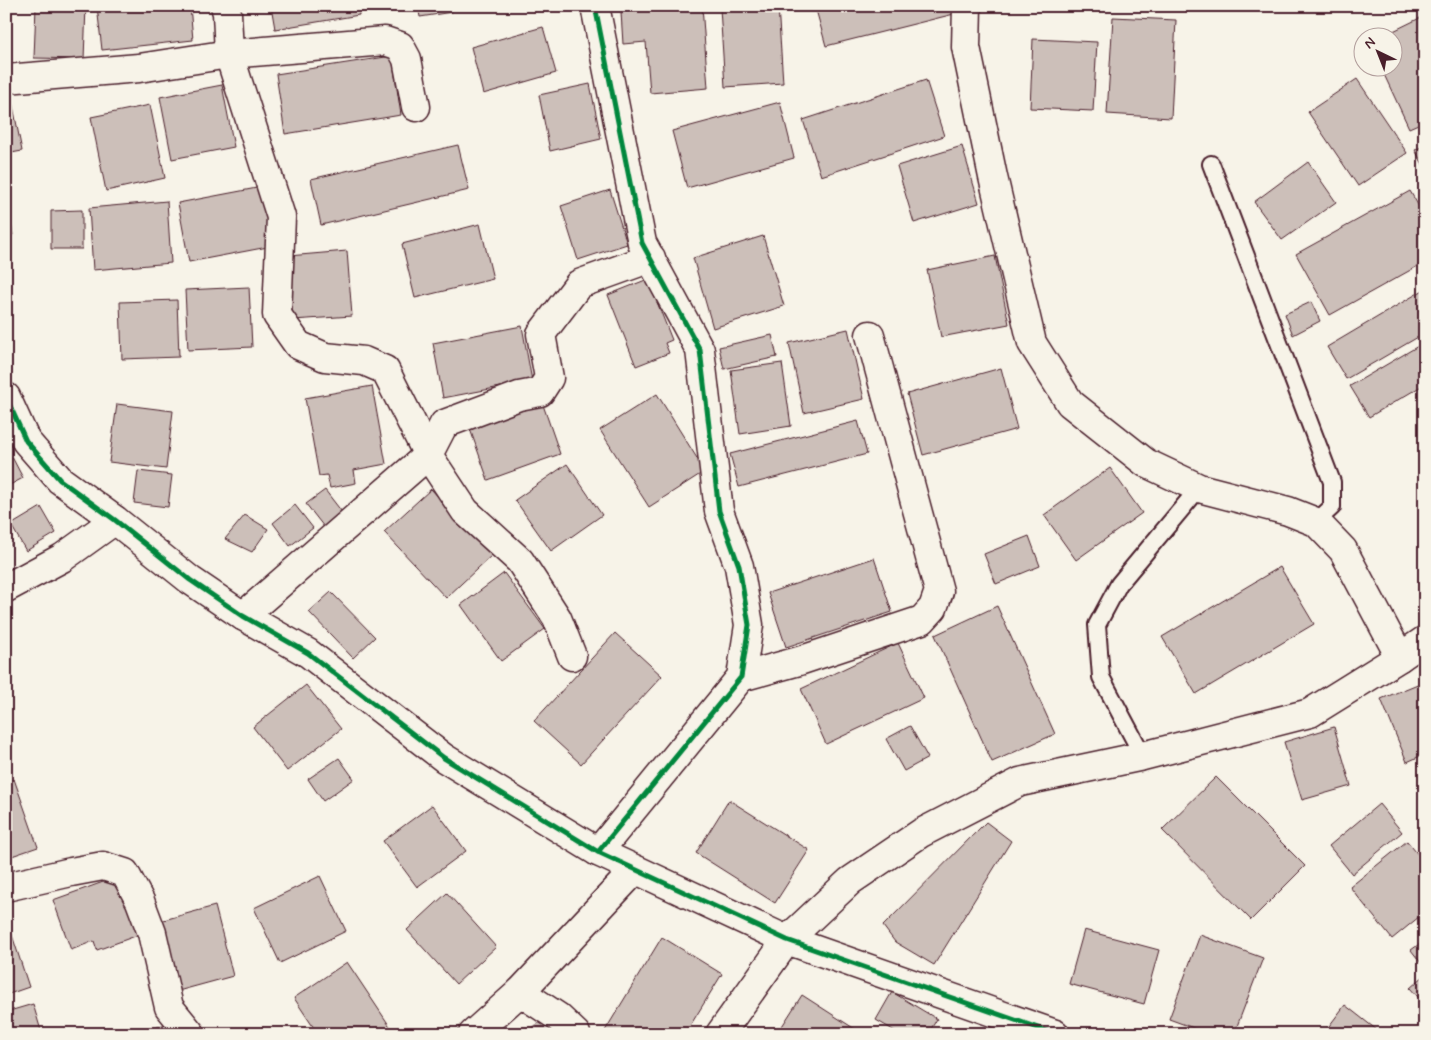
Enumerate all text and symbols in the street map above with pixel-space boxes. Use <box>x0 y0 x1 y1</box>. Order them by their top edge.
north arrow <box>1354 28 1404 78</box>
text: N <box>1360 33 1379 53</box>

